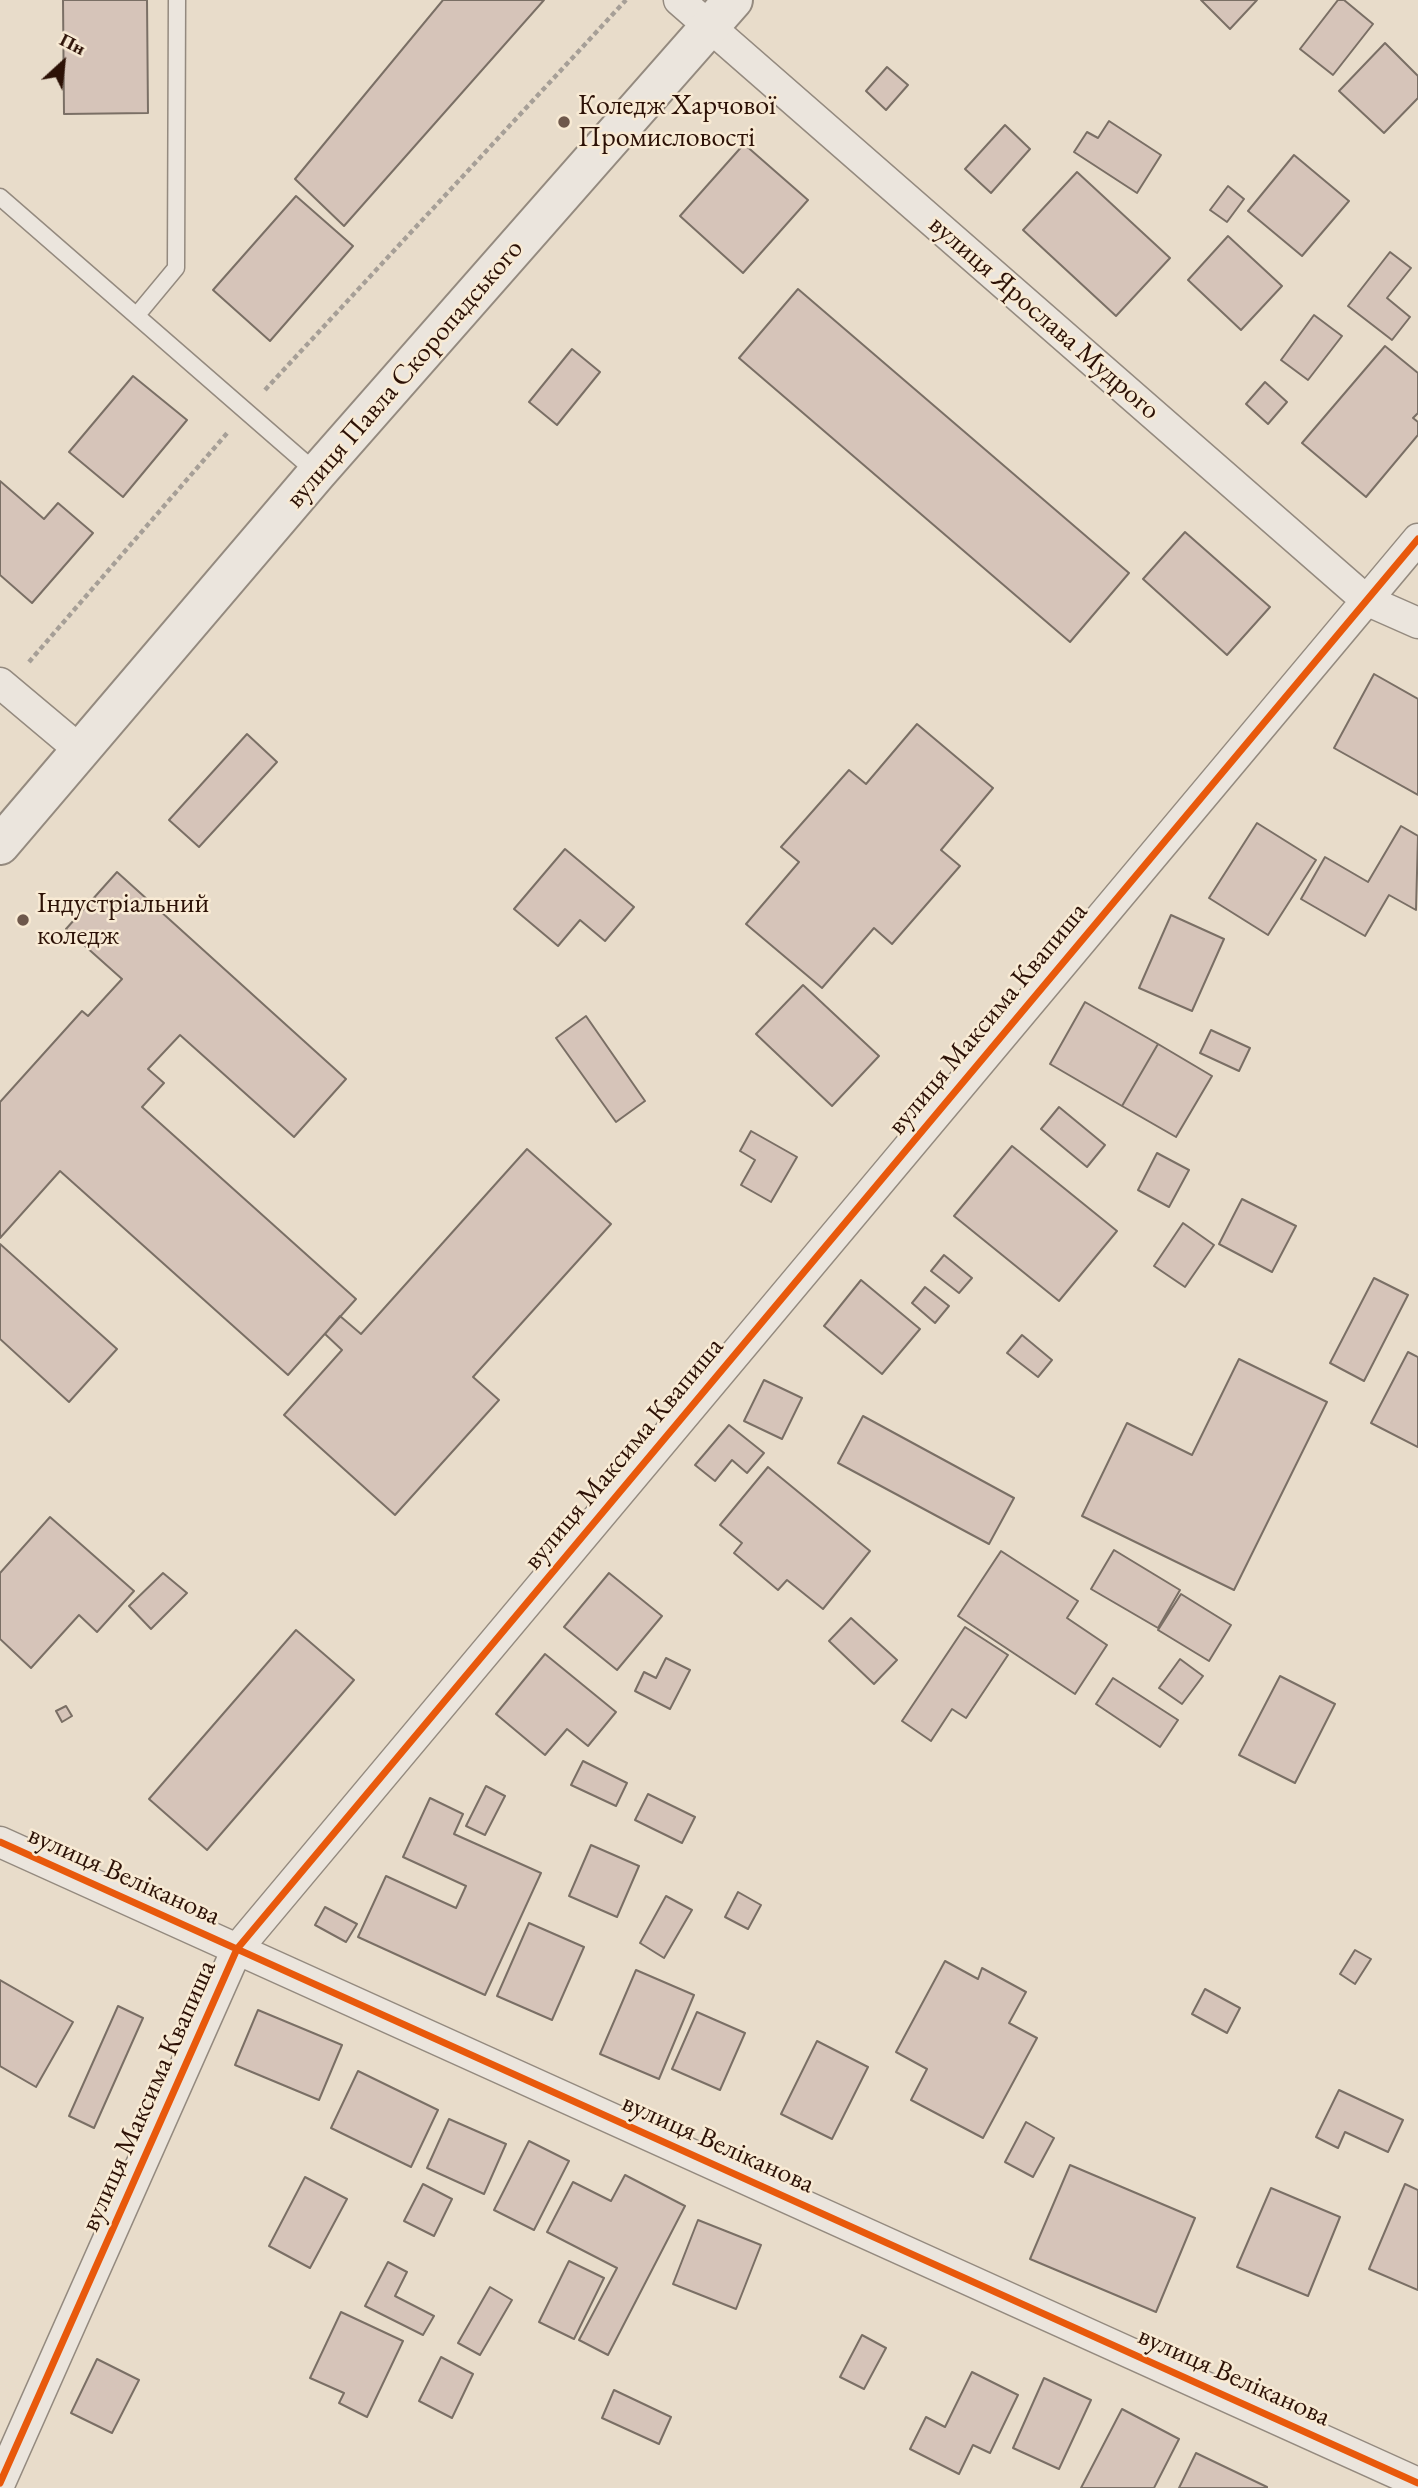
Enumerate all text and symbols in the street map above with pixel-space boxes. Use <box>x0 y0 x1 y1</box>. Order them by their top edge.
text: Пн <box>56 27 90 61</box>
north arrow <box>28 28 98 98</box>
place label: Коледж Харчової Промисловості <box>578 89 776 155</box>
marker: Коледж Харчової Промисловості <box>556 114 572 130</box>
street label: вулиця Ярослава Мудрого <box>921 208 1167 428</box>
street label: вулиця Павла Скоропадського <box>279 233 531 515</box>
place label: Індустріальний коледж <box>37 887 209 953</box>
street label: вулиця Максима Квапиша <box>881 896 1095 1142</box>
marker: Індустріальний коледж <box>15 912 31 928</box>
street label: вулиця Максима Квапиша <box>517 1331 731 1577</box>
street label: вулиця Веліканова <box>23 1819 225 1933</box>
street label: вулиця Максима Квапиша <box>74 1955 224 2237</box>
street label: вулиця Веліканова <box>617 2087 819 2201</box>
street label: вулиця Веліканова <box>1133 2320 1335 2434</box>

